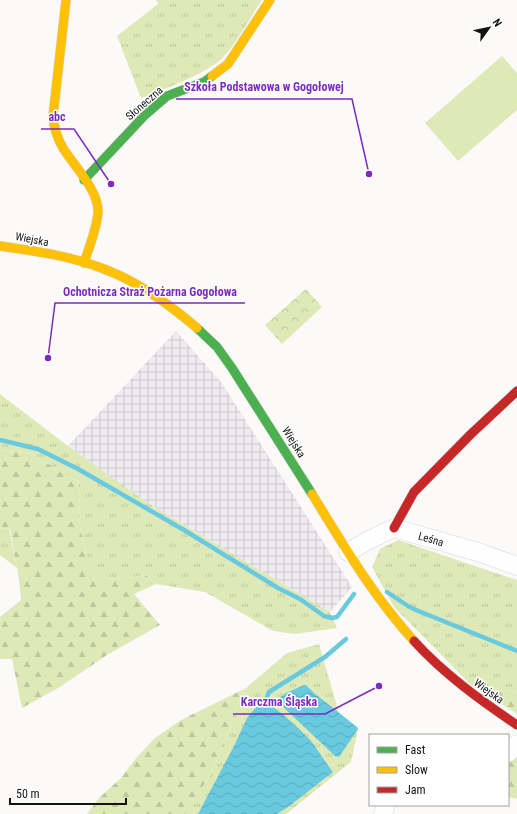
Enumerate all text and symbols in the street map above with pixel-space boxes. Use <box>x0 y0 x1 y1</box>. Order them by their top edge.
north arrow <box>469 8 509 48</box>
text: N <box>490 16 504 29</box>
callout: Szkoła Podstawowa w Gogołowej <box>176 75 352 99</box>
text: Szkoła Podstawowa w Gogołowej <box>184 80 344 94</box>
street label: Słoneczna <box>123 84 166 123</box>
callout: abc <box>41 105 74 129</box>
text: abc <box>48 110 66 124</box>
street label: Wiejska <box>14 230 50 249</box>
callout: Ochotnicza Straż Pożarna Gogołowa <box>55 279 245 303</box>
text: Ochotnicza Straż Pożarna Gogołowa <box>63 285 237 299</box>
street label: Wiejska <box>279 424 308 460</box>
street label: Leśna <box>417 530 445 549</box>
street label: Wiejska <box>471 676 506 707</box>
callout: Karczma Śląska <box>233 690 325 714</box>
text: Karczma Śląska <box>241 694 318 709</box>
legend <box>369 734 509 806</box>
text: Fast <box>405 743 426 757</box>
text: Slow <box>405 763 428 777</box>
scale bar <box>10 780 126 806</box>
text: Jam <box>405 783 426 797</box>
text: 50 m <box>16 787 40 801</box>

